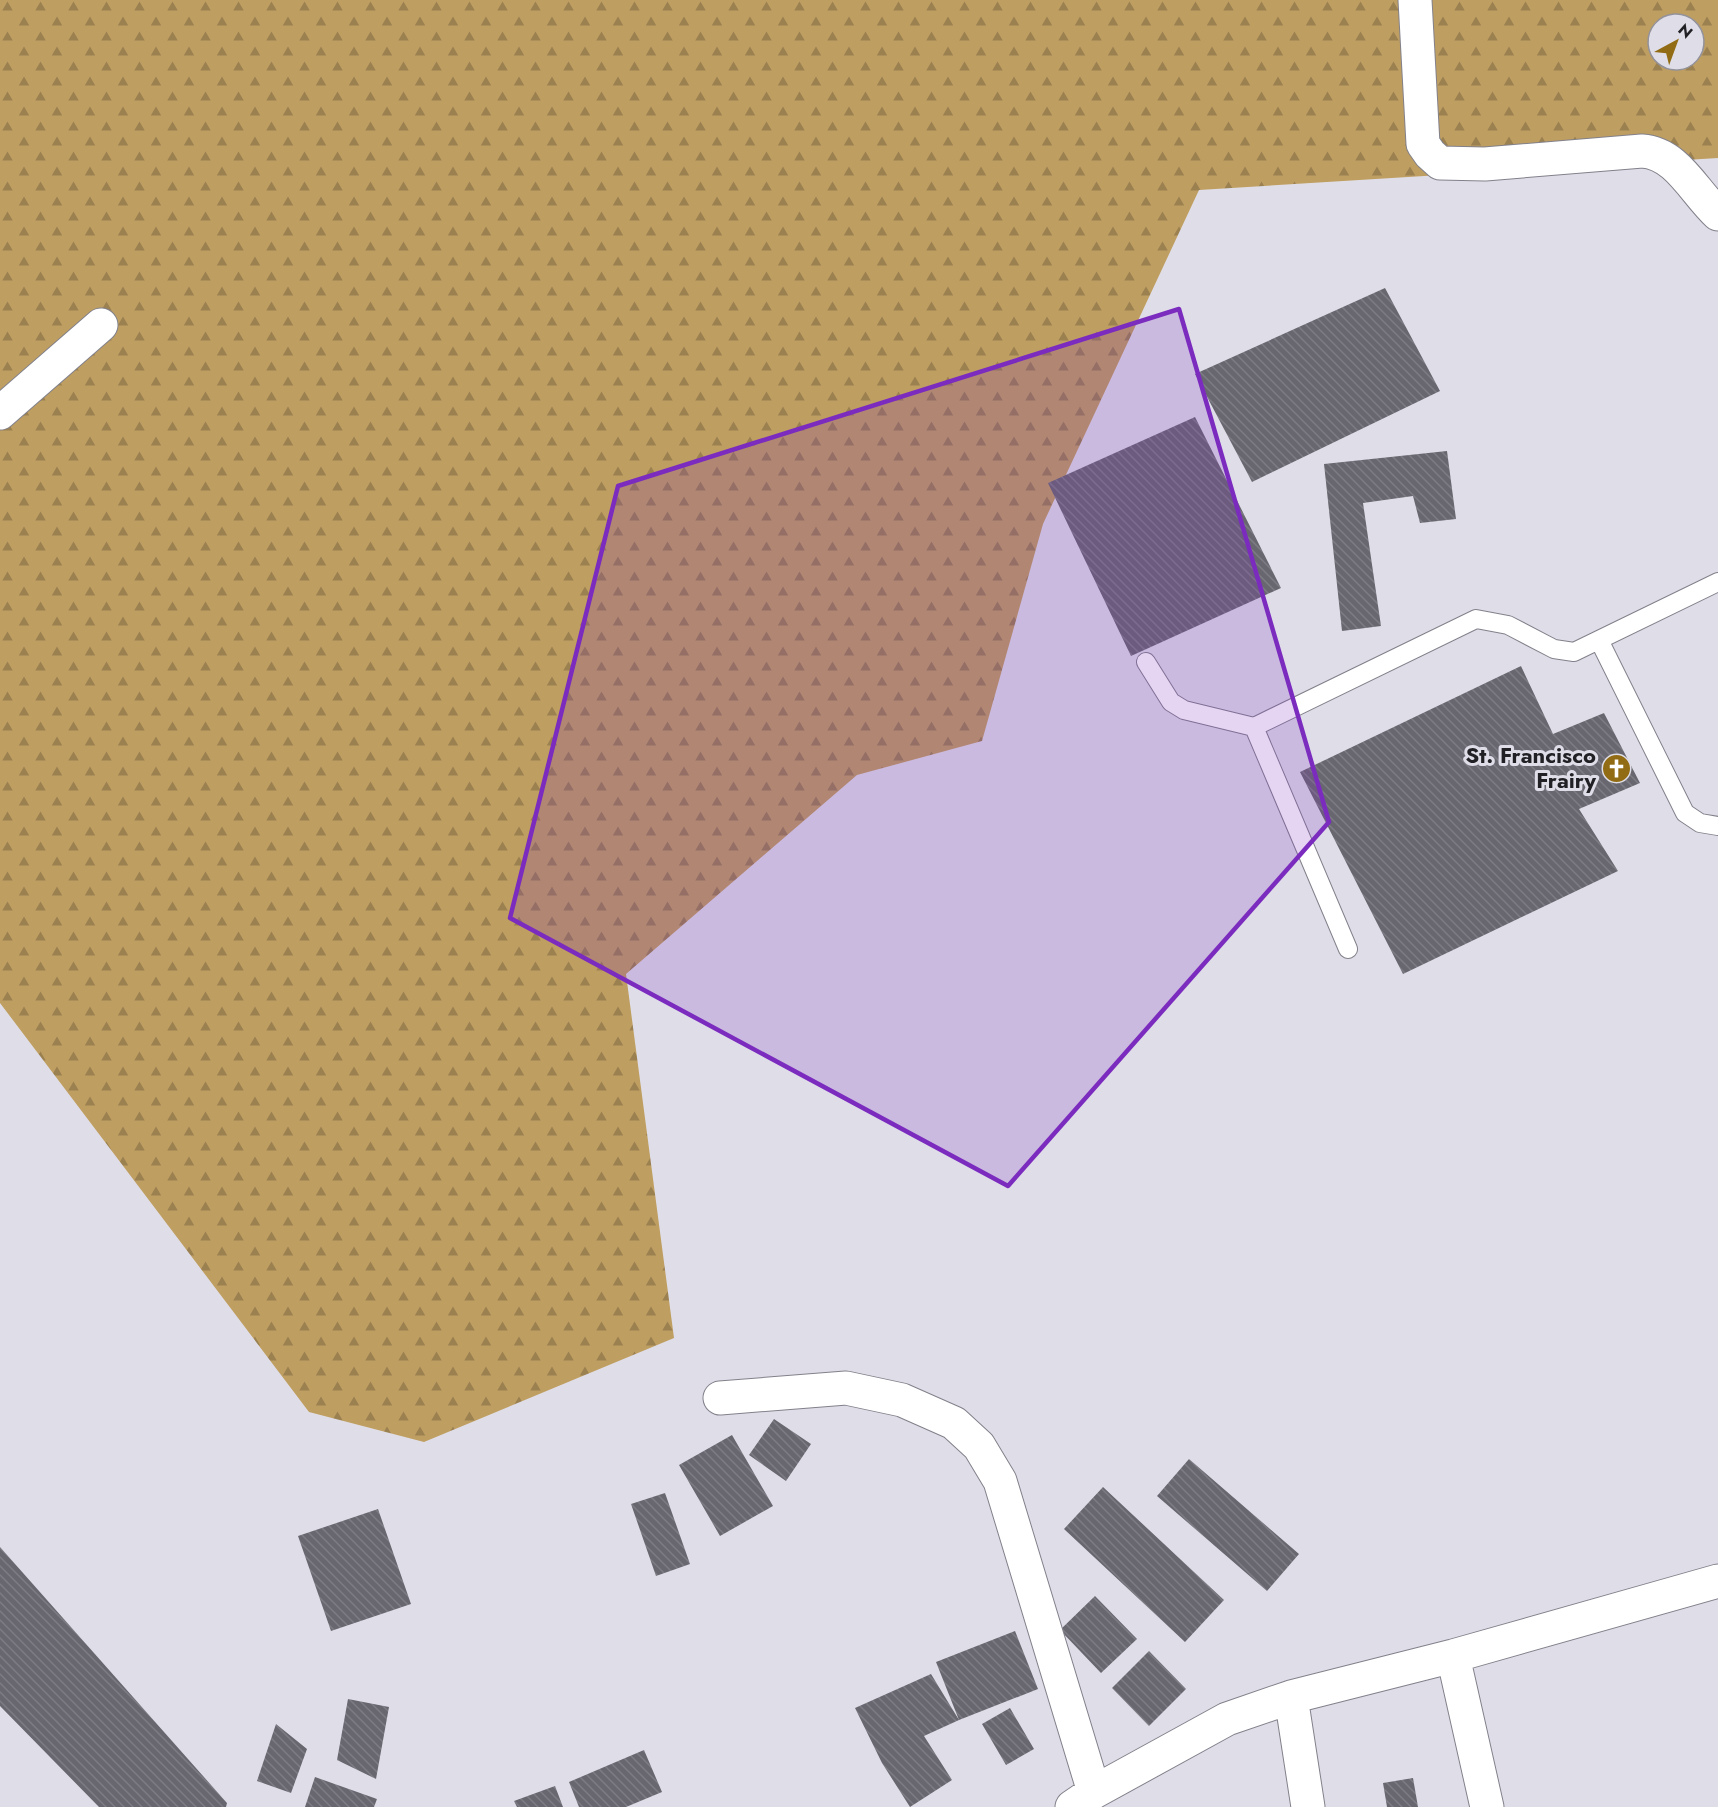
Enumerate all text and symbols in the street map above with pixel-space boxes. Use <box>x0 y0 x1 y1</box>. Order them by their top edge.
north arrow <box>1646 12 1706 72</box>
text: N <box>1673 18 1698 44</box>
place label: St. Francisco Frairy <box>1465 739 1597 796</box>
church icon: St. Francisco Frairy <box>1601 752 1633 784</box>

